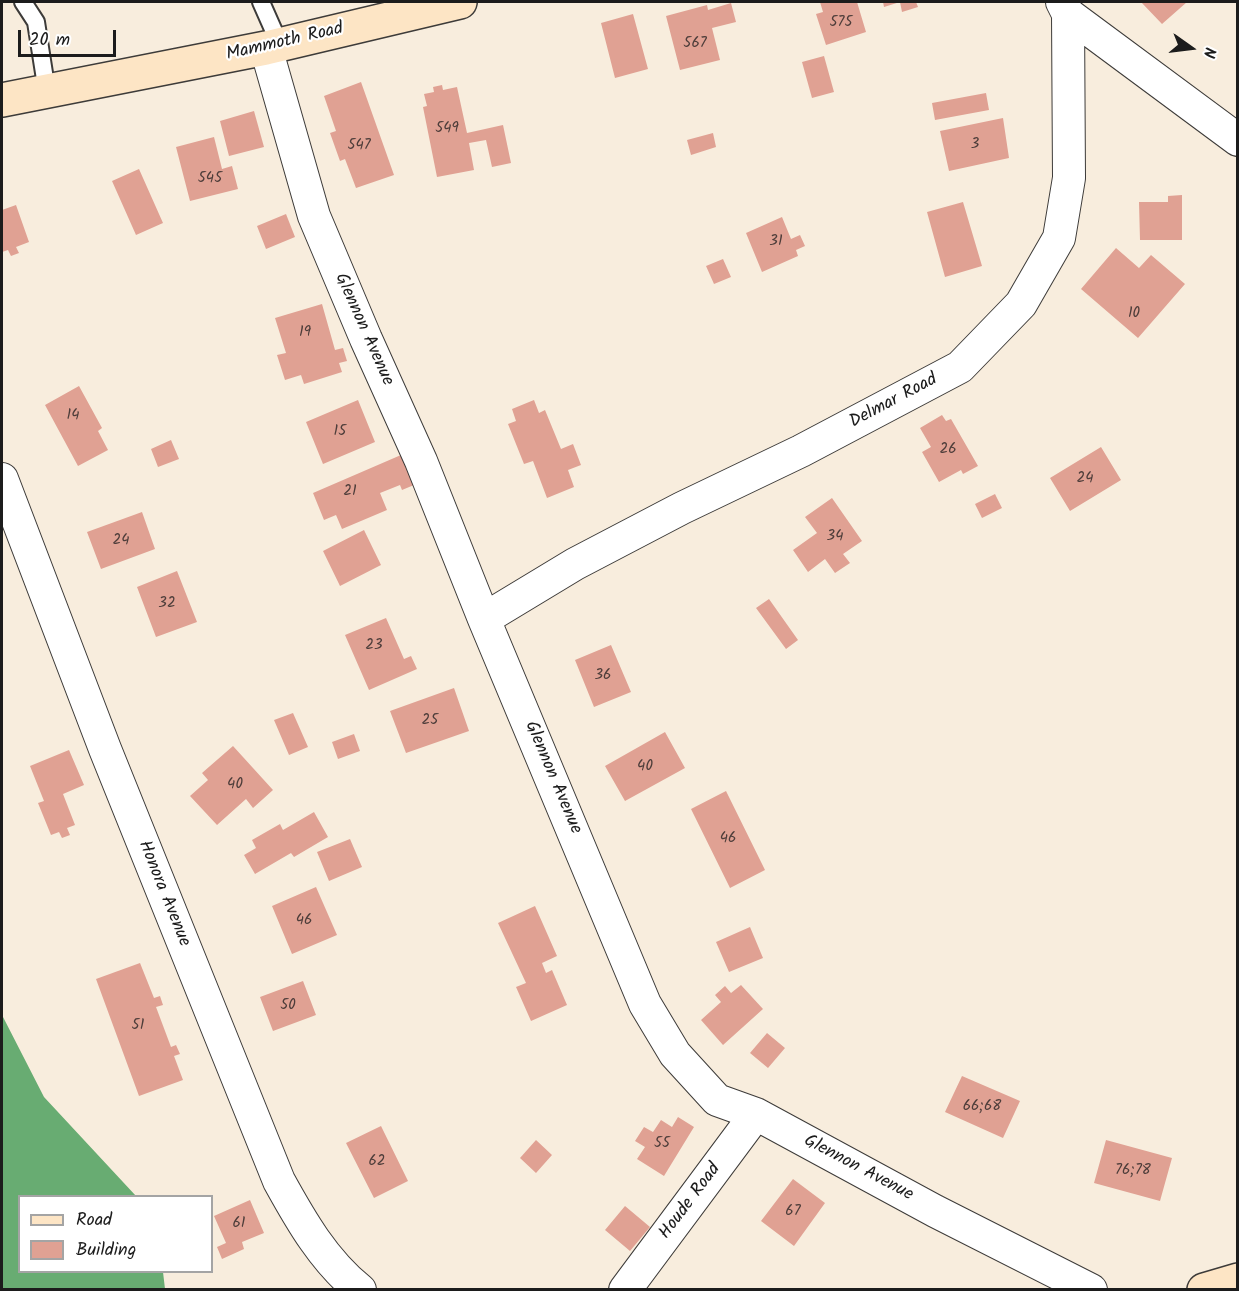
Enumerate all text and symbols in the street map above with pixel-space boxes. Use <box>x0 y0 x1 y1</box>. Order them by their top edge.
house number: 575 <box>829 14 853 32</box>
scale bar <box>21 18 118 56</box>
north arrow <box>1161 18 1221 78</box>
street label: Mammoth Road <box>224 19 346 67</box>
text: 20 m <box>29 26 70 55</box>
house number: 567 <box>683 35 707 53</box>
text: N <box>1196 45 1222 60</box>
house number: 549 <box>435 120 459 138</box>
house number: 3 <box>971 136 979 154</box>
house number: 547 <box>347 137 371 155</box>
house number: 545 <box>198 170 222 188</box>
house number: 31 <box>769 233 783 251</box>
street label: Glennon Avenue <box>329 270 397 390</box>
house number: 10 <box>1128 305 1140 323</box>
house number: 19 <box>299 324 311 342</box>
street label: Delmar Road <box>846 370 942 434</box>
house number: 14 <box>67 407 79 425</box>
house number: 15 <box>334 423 346 441</box>
house number: 26 <box>939 441 957 459</box>
house number: 24 <box>1077 470 1093 488</box>
house number: 21 <box>343 483 357 501</box>
house number: 34 <box>827 528 843 546</box>
house number: 24 <box>113 532 129 550</box>
house number: 32 <box>158 595 176 613</box>
house number: 23 <box>365 637 383 655</box>
house number: 36 <box>595 667 611 685</box>
house number: 25 <box>422 712 438 730</box>
street label: Glennon Avenue <box>518 718 586 838</box>
house number: 40 <box>637 758 653 776</box>
house number: 40 <box>227 776 243 794</box>
house number: 46 <box>720 830 736 848</box>
street label: Honora Avenue <box>132 838 194 950</box>
house number: 46 <box>296 912 312 930</box>
house number: 50 <box>280 997 296 1015</box>
house number: 51 <box>132 1017 144 1035</box>
house number: 66;68 <box>963 1098 1001 1116</box>
street label: Glennon Avenue <box>800 1131 916 1207</box>
house number: 55 <box>654 1135 670 1153</box>
house number: 62 <box>368 1153 386 1171</box>
street label: Houde Road <box>656 1160 726 1244</box>
house number: 76;78 <box>1115 1162 1151 1180</box>
legend <box>18 1195 213 1273</box>
house number: 67 <box>785 1203 801 1221</box>
text: Road <box>76 1206 112 1235</box>
house number: 61 <box>232 1215 246 1233</box>
text: Building <box>76 1236 136 1265</box>

